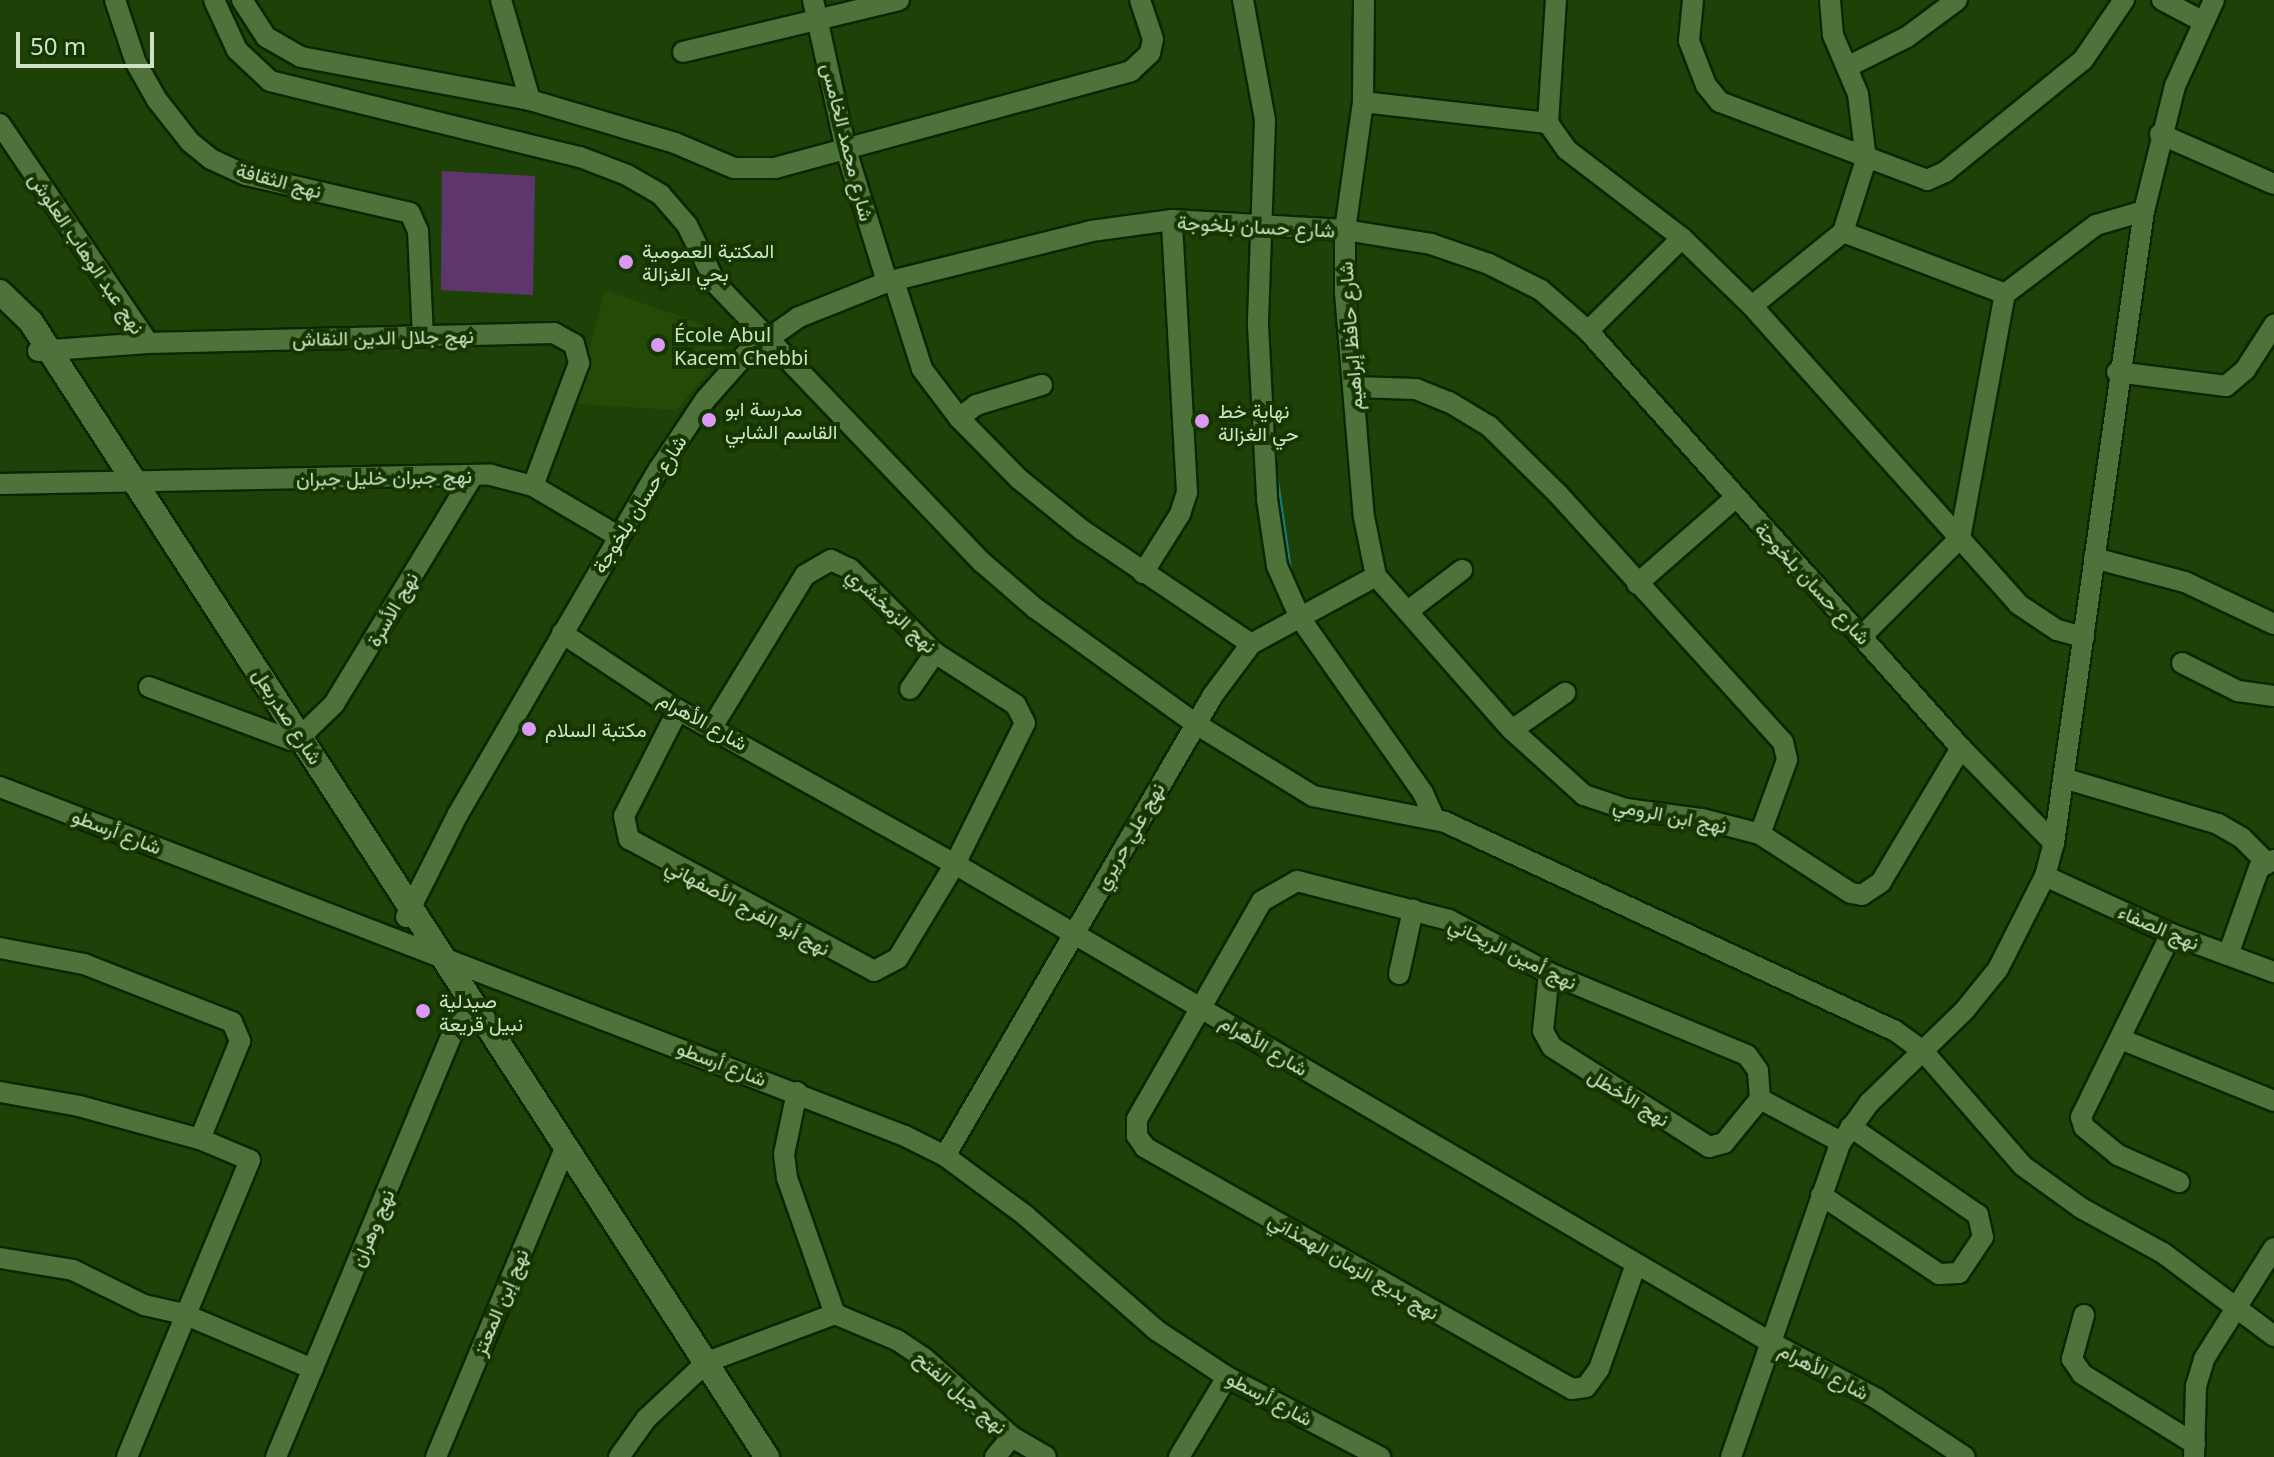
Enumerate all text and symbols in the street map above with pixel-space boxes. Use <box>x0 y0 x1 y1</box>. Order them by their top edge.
scale bar <box>20 16 158 66</box>
text: 50 m <box>30 29 86 62</box>
street label: شارع محمد الخامس <box>817 61 879 223</box>
street label: نهج الثقافة <box>234 157 324 203</box>
street label: نهج عبد الوهاب العلوش <box>24 168 150 338</box>
street label: شارع حسان بلخوجة <box>1176 210 1336 242</box>
place label: المكتبة العمومية بحي الغزالة <box>642 238 774 285</box>
marker: المكتبة العمومية بحي الغزالة <box>617 253 635 271</box>
street label: شارع حافظ إبراهيم <box>1333 261 1367 411</box>
place label: École Abul Kacem Chebbi <box>674 322 808 369</box>
street label: نهج جلال الدين النقاش <box>292 323 474 351</box>
marker: École Abul Kacem Chebbi <box>649 336 667 354</box>
place label: مدرسة ابو القاسم الشابي <box>725 396 837 443</box>
place label: نهاية خط حي الغزالة <box>1218 398 1299 445</box>
marker: مدرسة ابو القاسم الشابي <box>700 411 718 429</box>
marker: نهاية خط حي الغزالة <box>1193 412 1211 430</box>
street label: شارع حسان بلخوجة <box>587 431 691 577</box>
street label: نهج جبران خليل جبران <box>296 463 472 491</box>
street label: شارع حسان بلخوجة <box>1750 517 1876 649</box>
street label: نهج الزمخشري <box>842 562 942 658</box>
street label: نهج الأسرة <box>361 568 423 650</box>
street label: شارع صدربعل <box>248 663 328 769</box>
street label: شارع الأهرام <box>654 687 752 755</box>
place label: مكتبة السلام <box>545 717 647 741</box>
marker: مكتبة السلام <box>520 720 538 738</box>
street label: نهج علي حريري <box>1089 778 1169 894</box>
street label: نهج ابن الرومي <box>1611 792 1729 838</box>
street label: شارع أرسطو <box>69 803 165 859</box>
street label: نهج أبو الفرج الأصفهاني <box>662 854 834 960</box>
street label: نهج الصفاء <box>2115 899 2203 955</box>
street label: نهج أمين الريحاني <box>1445 912 1581 994</box>
place label: صيدلية نبيل قريعة <box>439 988 523 1035</box>
marker: صيدلية نبيل قريعة <box>414 1002 432 1020</box>
street label: شارع الأهرام <box>1216 1009 1312 1081</box>
street label: شارع أرسطو <box>674 1035 770 1091</box>
street label: نهج الأخطل <box>1584 1063 1674 1131</box>
street label: نهج وهران <box>345 1186 399 1270</box>
street label: نهج بديع الزمان الهمذاني <box>1265 1207 1443 1325</box>
street label: نهج إبن المعتز <box>467 1245 533 1359</box>
street label: شارع الأهرام <box>1775 1337 1873 1405</box>
street label: نهج جبل الفتح <box>910 1345 1012 1439</box>
street label: شارع أرسطو <box>1223 1365 1317 1431</box>

